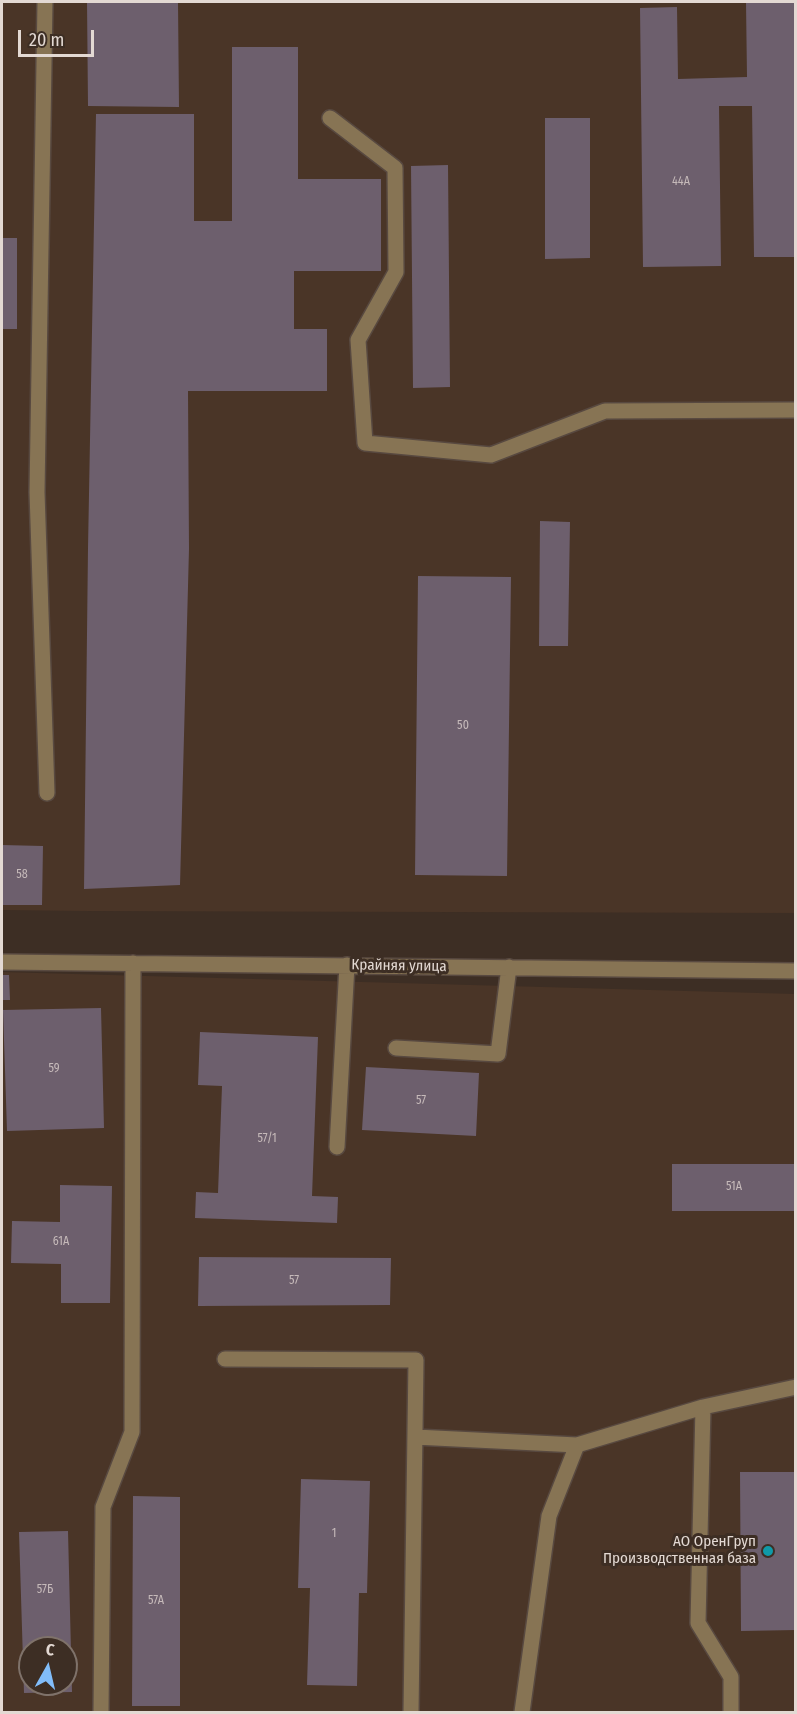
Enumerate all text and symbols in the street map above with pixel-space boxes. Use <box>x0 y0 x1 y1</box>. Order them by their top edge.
scale bar <box>21 18 98 56</box>
text: 20 m <box>29 29 64 51</box>
house number: 44А <box>672 175 690 189</box>
house number: 50 <box>457 719 469 733</box>
house number: 58 <box>16 868 28 882</box>
street label: Крайняя улица <box>351 956 447 976</box>
house number: 59 <box>48 1062 60 1076</box>
house number: 57 <box>416 1094 426 1108</box>
house number: 57/1 <box>257 1132 277 1146</box>
house number: 51А <box>726 1180 742 1194</box>
house number: 61А <box>53 1235 69 1249</box>
house number: 57 <box>289 1274 299 1288</box>
house number: 1 <box>332 1527 336 1541</box>
place label: АО ОренГруп Производственная база <box>603 1533 756 1568</box>
marker: АО ОренГруп Производственная база <box>761 1544 775 1558</box>
house number: 57Б <box>37 1583 53 1597</box>
house number: 57А <box>148 1594 164 1608</box>
north arrow <box>18 1636 78 1696</box>
text: С <box>45 1640 56 1660</box>

